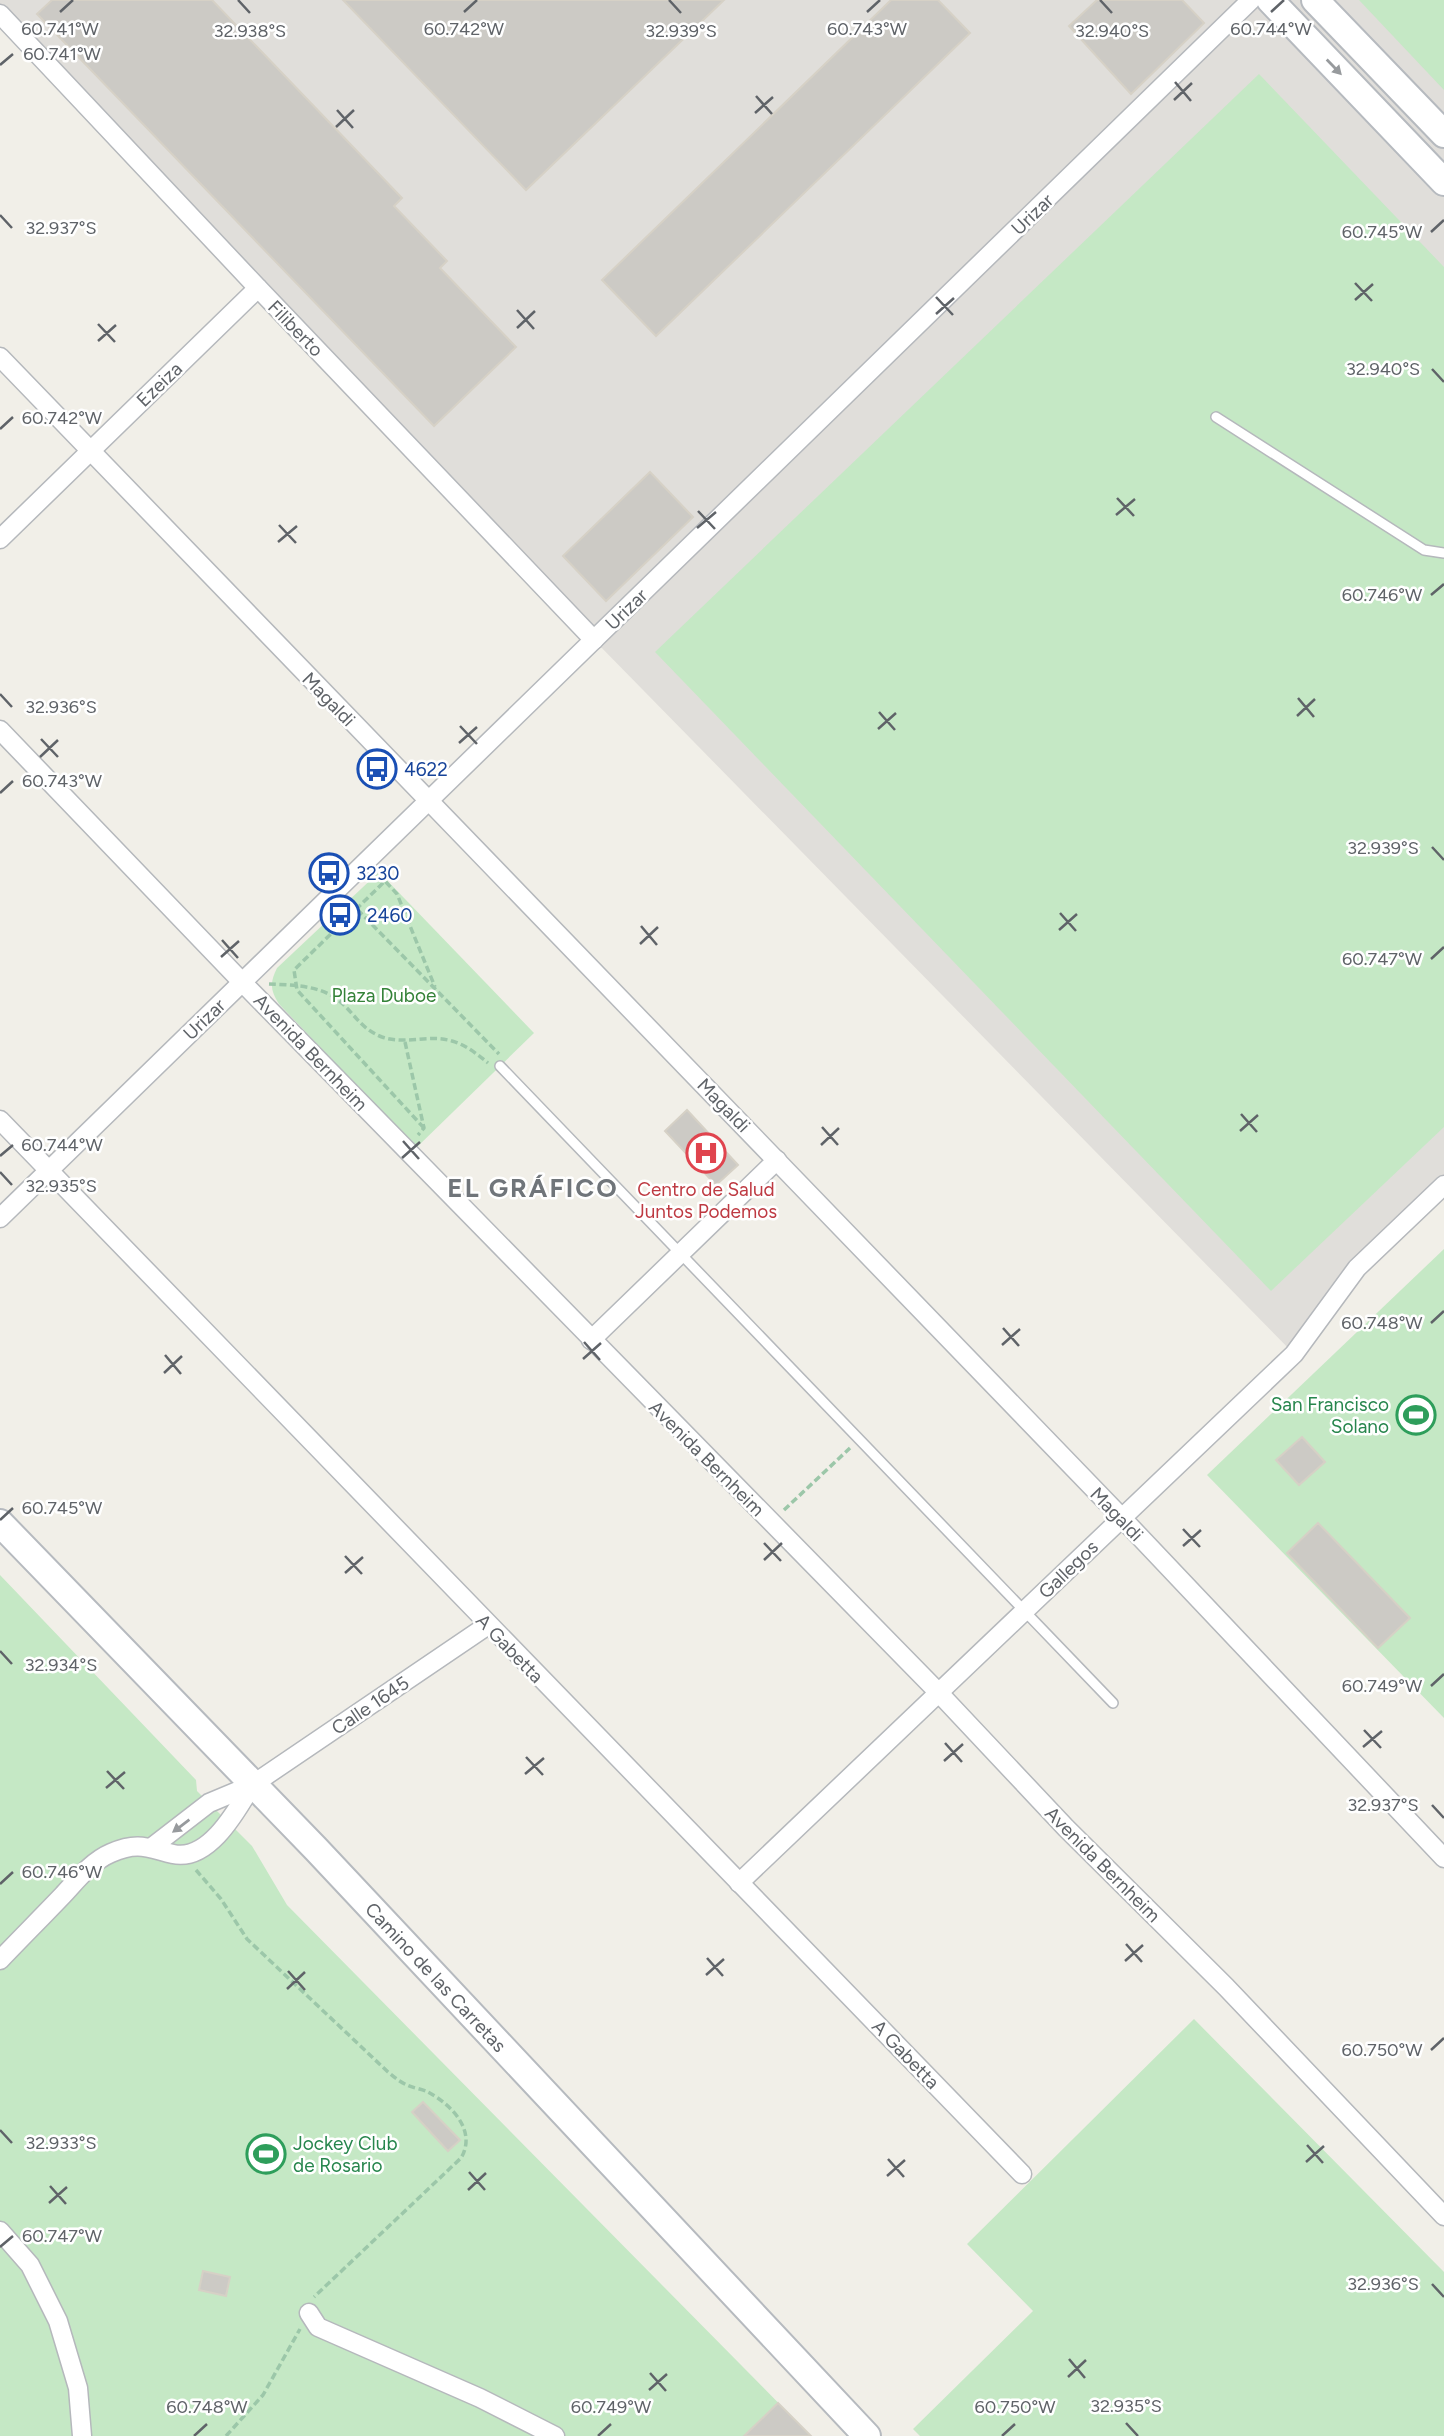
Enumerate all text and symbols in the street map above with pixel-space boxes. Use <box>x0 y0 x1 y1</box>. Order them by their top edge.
text: 60.741°W <box>21 18 100 40</box>
text: 60.742°W <box>424 18 505 40</box>
text: 60.743°W <box>827 18 908 40</box>
text: 60.744°W <box>1230 18 1312 40</box>
text: 32.938°S <box>214 20 286 42</box>
text: 32.939°S <box>645 20 717 42</box>
text: 32.940°S <box>1075 20 1149 42</box>
text: 60.741°W <box>23 43 102 65</box>
one-way arrow <box>1326 58 1342 75</box>
street label: Urizar <box>1006 188 1059 240</box>
text: 32.937°S <box>26 217 96 239</box>
text: 60.745°W <box>1342 221 1423 243</box>
street label: Filiberto <box>263 295 328 361</box>
street label: Ezeiza <box>132 357 187 412</box>
text: 32.940°S <box>1346 358 1420 380</box>
text: 60.742°W <box>22 407 103 429</box>
street label: Urizar <box>600 583 653 635</box>
text: 60.746°W <box>1342 584 1423 606</box>
street label: Magaldi <box>297 667 360 731</box>
text: 32.936°S <box>25 696 97 718</box>
bus stop icon: 4622 <box>356 748 398 790</box>
place label: 4622 <box>404 758 448 781</box>
text: 60.743°W <box>22 770 103 792</box>
text: 32.939°S <box>1347 837 1419 859</box>
bus stop icon: 3230 <box>308 852 350 894</box>
place label: 3230 <box>356 862 399 885</box>
bus stop icon: 2460 <box>319 894 361 936</box>
place label: 2460 <box>367 904 412 927</box>
text: 60.747°W <box>1342 948 1423 970</box>
park label: Plaza Duboe <box>332 984 436 1007</box>
street label: Avenida Bernheim <box>249 989 372 1116</box>
street label: Urizar <box>178 993 231 1045</box>
street label: Magaldi <box>692 1073 755 1137</box>
hospital icon: Centro de Salud Juntos Podemos <box>685 1132 727 1174</box>
text: 60.744°W <box>21 1134 103 1156</box>
district label: EL GRÁFICO <box>447 1172 619 1204</box>
text: 32.935°S <box>25 1175 97 1197</box>
place label: Centro de Salud Juntos Podemos <box>635 1178 777 1223</box>
text: 60.748°W <box>1341 1312 1423 1334</box>
place label: San Francisco Solano <box>1271 1393 1389 1438</box>
sports icon: San Francisco Solano <box>1395 1394 1437 1436</box>
street label: Avenida Bernheim <box>644 1396 769 1521</box>
street label: Magaldi <box>1085 1482 1148 1546</box>
text: 60.745°W <box>22 1497 103 1519</box>
street label: Gallegos <box>1034 1535 1103 1603</box>
street label: A Gabetta <box>471 1609 548 1688</box>
text: 32.934°S <box>25 1654 97 1676</box>
street label: Calle 1645 <box>327 1671 413 1740</box>
text: 60.749°W <box>1342 1675 1423 1697</box>
text: 32.937°S <box>1348 1794 1418 1816</box>
street label: Avenida Bernheim <box>1040 1802 1165 1927</box>
one-way arrow <box>172 1818 190 1832</box>
text: 60.746°W <box>22 1861 103 1883</box>
street label: Camino de las Carretas <box>360 1898 511 2057</box>
street label: A Gabetta <box>867 2015 944 2094</box>
text: 60.750°W <box>1342 2039 1423 2061</box>
text: 32.933°S <box>25 2132 97 2154</box>
place label: Jockey Club de Rosario <box>293 2132 398 2177</box>
sports icon: Jockey Club de Rosario <box>245 2133 287 2175</box>
text: 60.747°W <box>22 2225 103 2247</box>
text: 32.936°S <box>1347 2273 1419 2295</box>
text: 32.935°S <box>1090 2395 1162 2417</box>
text: 60.748°W <box>166 2396 248 2418</box>
text: 60.749°W <box>571 2396 652 2418</box>
text: 60.750°W <box>975 2396 1056 2418</box>

